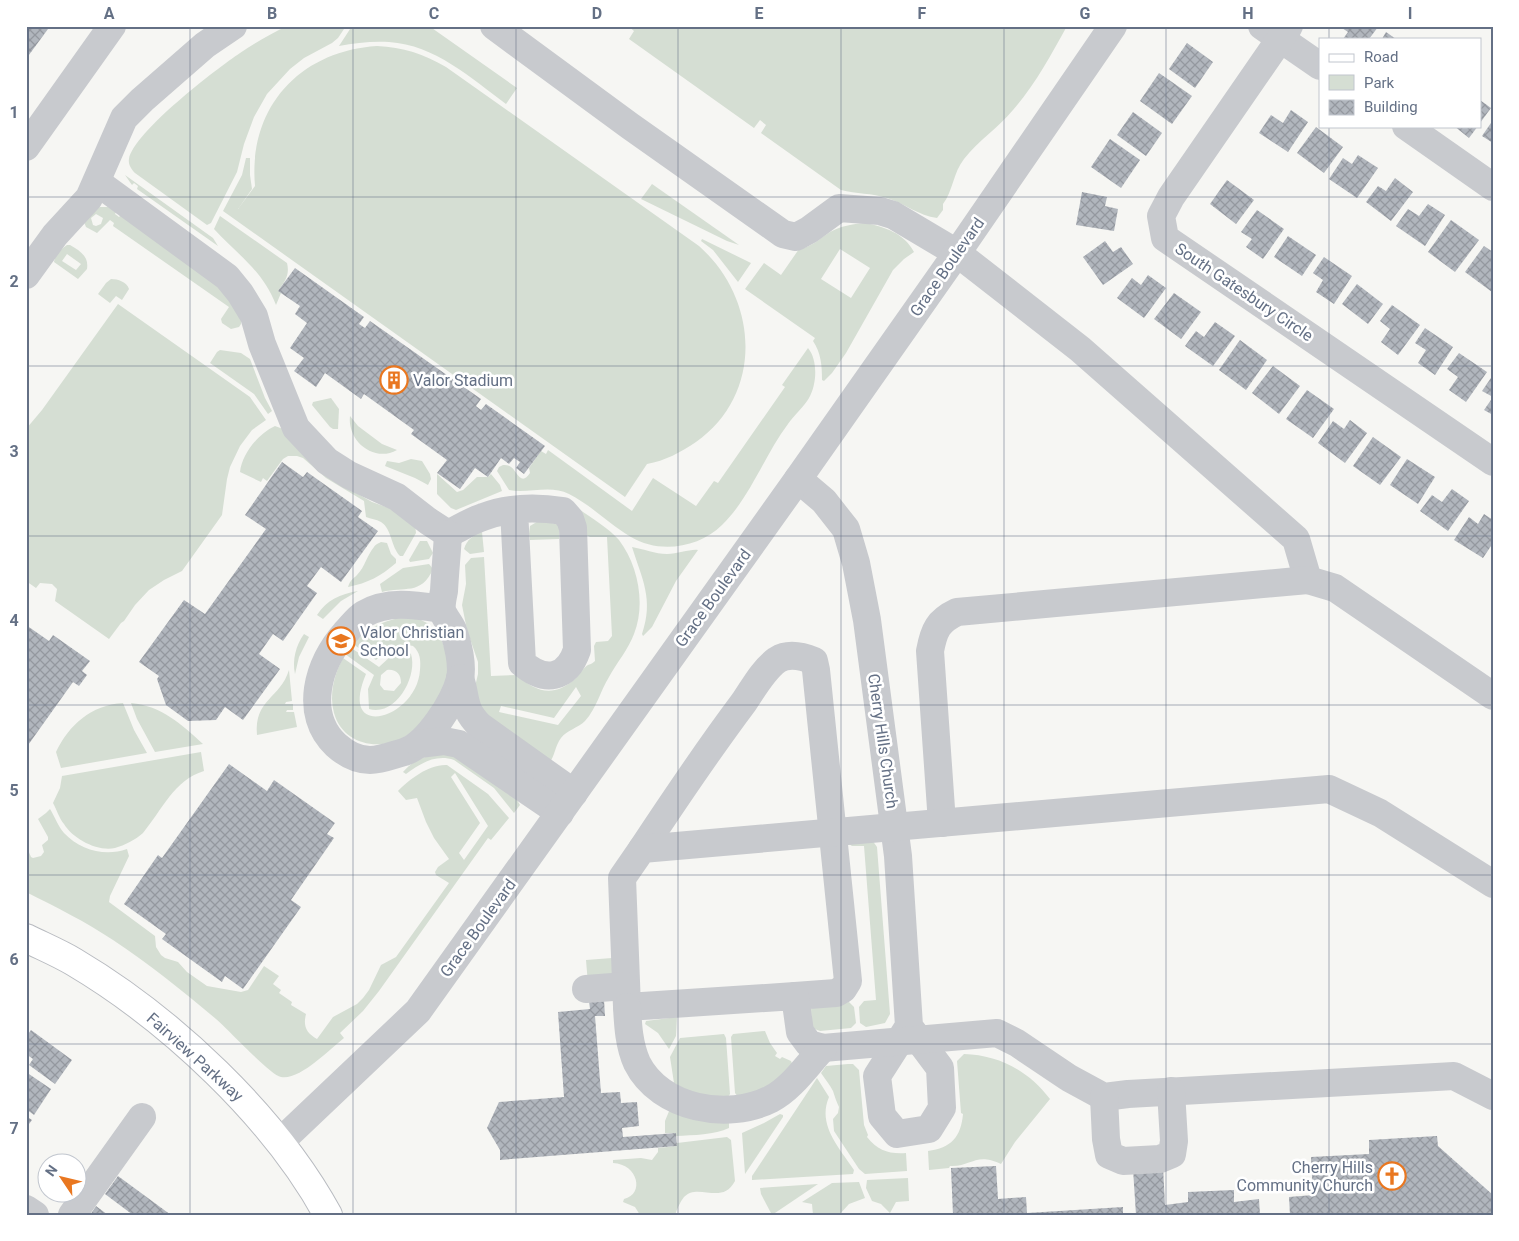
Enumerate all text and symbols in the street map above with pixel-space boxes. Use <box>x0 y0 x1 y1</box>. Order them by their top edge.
text: A <box>104 4 115 23</box>
text: B <box>267 4 277 23</box>
text: C <box>429 4 439 23</box>
text: D <box>592 4 602 23</box>
text: E <box>755 4 764 23</box>
text: F <box>918 4 927 23</box>
text: G <box>1080 4 1091 23</box>
text: H <box>1242 4 1254 23</box>
text: I <box>1408 4 1412 23</box>
legend <box>1319 38 1482 128</box>
text: Road <box>1364 48 1398 66</box>
text: Park <box>1364 74 1395 92</box>
text: Building <box>1364 98 1418 116</box>
text: 1 <box>9 103 19 122</box>
street label: Grace Boulevard <box>906 214 988 320</box>
street label: South Gatesbury Circle <box>1171 239 1317 345</box>
text: 2 <box>9 272 19 291</box>
building icon: Valor Stadium <box>379 365 409 395</box>
place label: Valor Stadium <box>413 371 513 390</box>
text: 3 <box>9 442 19 461</box>
street label: Grace Boulevard <box>671 545 755 651</box>
text: 4 <box>9 611 19 630</box>
place label: Valor Christian School <box>360 623 464 660</box>
school or university icon: Valor Christian School <box>326 626 356 656</box>
street label: Cherry Hills Church <box>864 672 902 810</box>
text: 5 <box>9 781 19 800</box>
street label: Grace Boulevard <box>436 875 520 981</box>
text: 6 <box>9 950 19 969</box>
street label: Fairview Parkway <box>143 1009 247 1106</box>
text: 7 <box>9 1119 19 1138</box>
north arrow <box>38 1154 88 1204</box>
place label: Cherry Hills Community Church <box>1237 1158 1373 1195</box>
church icon: Cherry Hills Community Church <box>1377 1161 1407 1191</box>
text: N <box>42 1162 61 1179</box>

